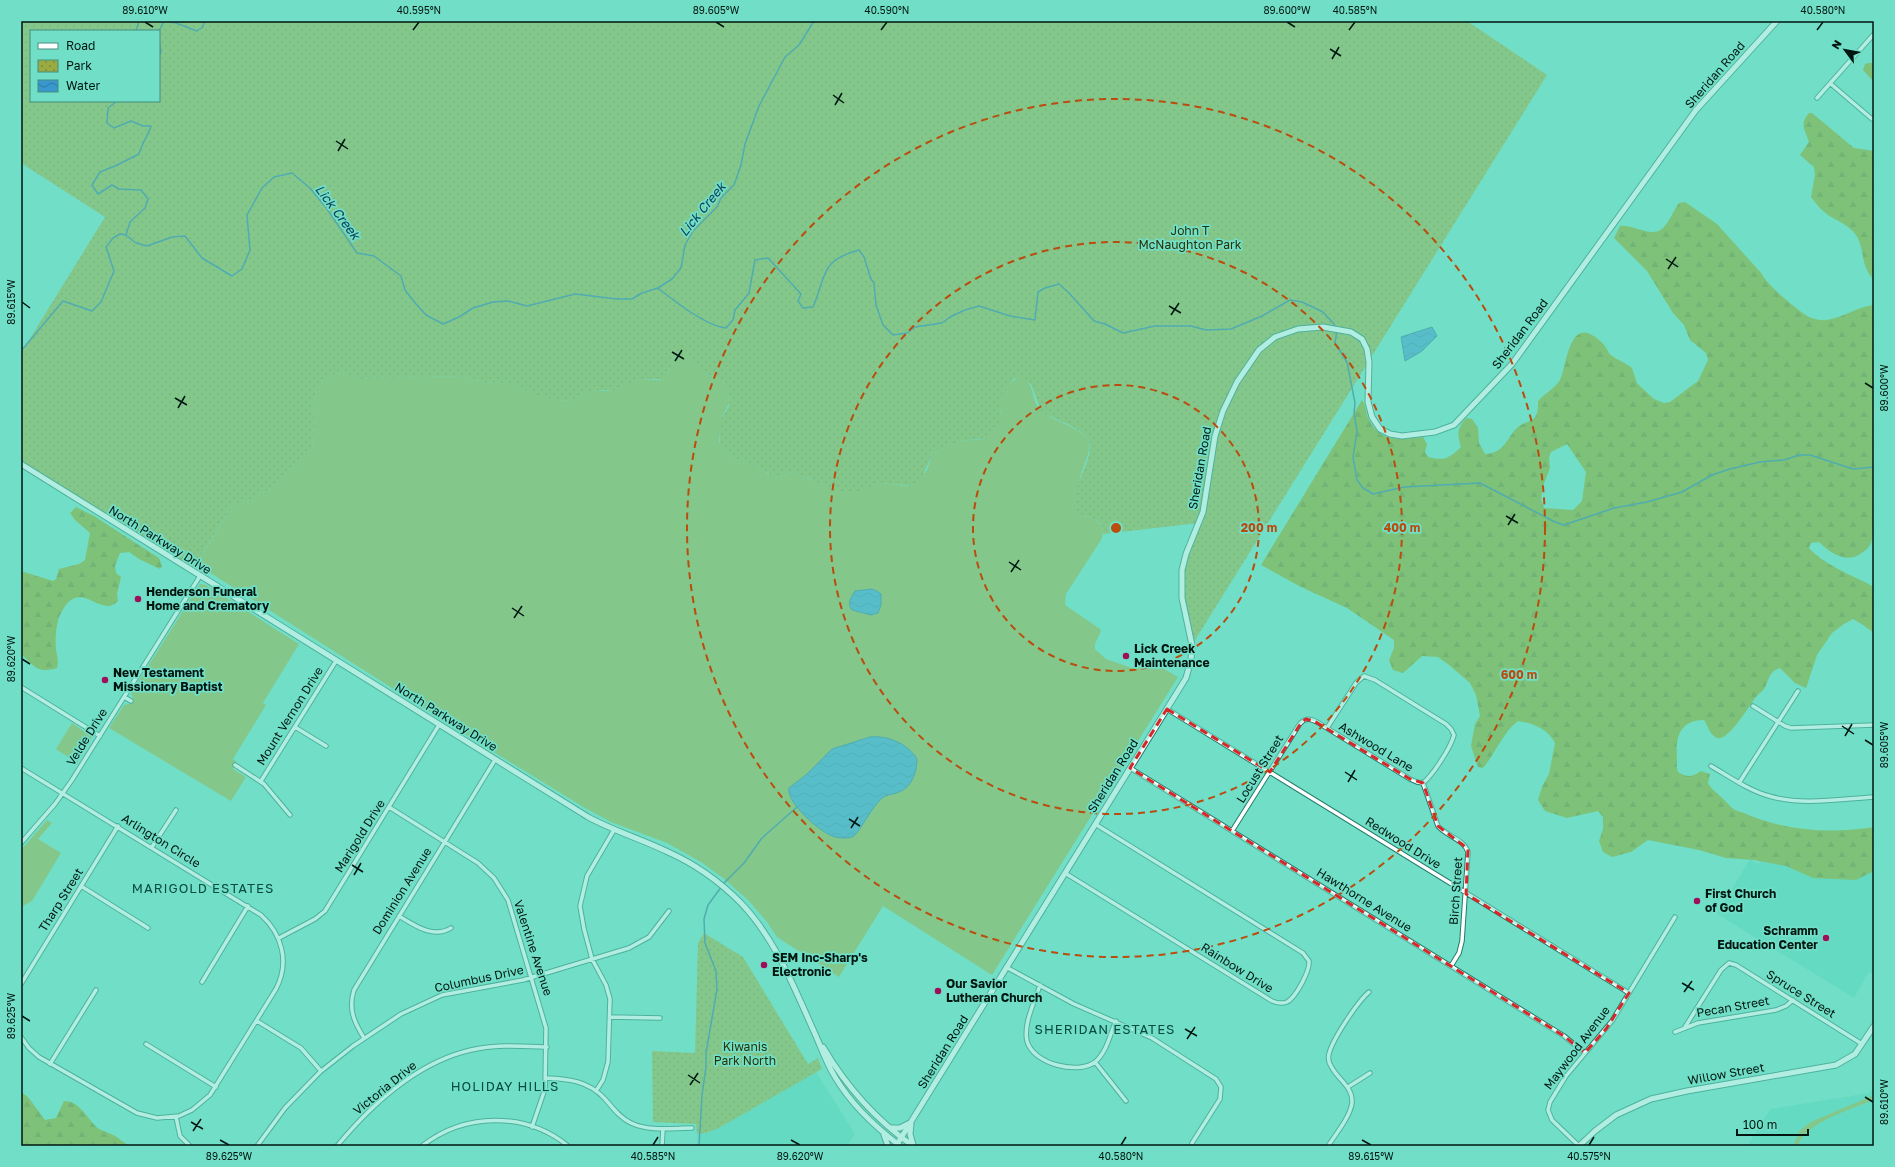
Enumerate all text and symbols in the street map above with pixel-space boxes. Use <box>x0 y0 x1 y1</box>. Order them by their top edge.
text: 89.610°W <box>122 4 168 16</box>
text: 40.595°N <box>397 4 441 16</box>
text: 89.605°W <box>693 4 740 16</box>
text: 40.590°N <box>865 4 909 16</box>
text: 89.600°W <box>1263 4 1311 16</box>
text: 40.585°N <box>1333 4 1377 16</box>
text: 40.580°N <box>1801 4 1845 16</box>
legend <box>30 30 160 102</box>
north arrow <box>1825 30 1865 70</box>
text: N <box>1828 37 1844 51</box>
text: Road <box>66 38 95 53</box>
street label: Sheridan Road <box>1681 38 1748 111</box>
text: Park <box>66 58 92 73</box>
text: Water <box>66 78 100 93</box>
water label: Lick Creek <box>675 178 730 239</box>
water label: Lick Creek <box>312 181 365 244</box>
park label: John T McNaughton Park <box>1138 223 1242 252</box>
text: 89.615°W <box>5 279 17 325</box>
street label: Sheridan Road <box>1488 296 1551 372</box>
text: 89.600°W <box>1878 364 1890 412</box>
street label: Sheridan Road <box>1185 425 1214 511</box>
street label: North Parkway Drive <box>106 502 214 577</box>
text: 200 m <box>1241 520 1277 535</box>
text: 400 m <box>1384 520 1420 535</box>
centre of rings <box>1109 521 1123 535</box>
place label: Henderson Funeral Home and Crematory <box>146 584 270 613</box>
marker: Henderson Funeral Home and Crematory <box>133 594 143 604</box>
text: 89.620°W <box>5 635 17 682</box>
place label: Lick Creek Maintenance <box>1134 641 1210 670</box>
marker: Lick Creek Maintenance <box>1121 651 1131 661</box>
street label: Mount Vernon Drive <box>253 664 326 768</box>
place label: New Testament Missionary Baptist <box>113 665 223 694</box>
text: 600 m <box>1501 667 1537 682</box>
marker: New Testament Missionary Baptist <box>100 675 110 685</box>
street label: North Parkway Drive <box>392 679 500 754</box>
street label: Velde Drive <box>63 705 110 768</box>
street label: Ashwood Lane <box>1336 718 1416 775</box>
text: 89.605°W <box>1878 721 1890 768</box>
street label: Locust Street <box>1233 732 1287 806</box>
street label: Sheridan Road <box>1084 736 1141 815</box>
street label: Marigold Drive <box>331 796 388 875</box>
street label: Arlington Circle <box>119 810 203 871</box>
street label: Redwood Drive <box>1363 813 1444 872</box>
street label: Dominion Avenue <box>369 844 434 937</box>
street label: Birch Street <box>1446 856 1465 926</box>
street label: Hawthorne Avenue <box>1314 864 1415 935</box>
street label: Tharp Street <box>35 865 86 934</box>
district label: MARIGOLD ESTATES <box>132 880 274 896</box>
place label: First Church of God <box>1705 886 1776 915</box>
marker: First Church of God <box>1692 896 1702 906</box>
street label: Valentine Avenue <box>511 898 556 998</box>
place label: Schramm Education Center <box>1717 923 1818 952</box>
marker: Schramm Education Center <box>1821 933 1831 943</box>
street label: Rainbow Drive <box>1198 939 1276 996</box>
place label: SEM Inc-Sharp's Electronic <box>772 950 868 979</box>
marker: SEM Inc-Sharp's Electronic <box>759 960 769 970</box>
street label: Columbus Drive <box>433 962 525 995</box>
street label: Spruce Street <box>1764 966 1839 1021</box>
place label: Our Savior Lutheran Church <box>946 976 1042 1005</box>
marker: Our Savior Lutheran Church <box>933 986 943 996</box>
text: 89.625°W <box>5 992 17 1039</box>
street label: Pecan Street <box>1695 993 1771 1020</box>
street label: Maywood Avenue <box>1540 1003 1613 1092</box>
street label: Sheridan Road <box>914 1012 971 1091</box>
district label: SHERIDAN ESTATES <box>1035 1021 1175 1037</box>
park label: Kiwanis Park North <box>714 1039 776 1068</box>
street label: Victoria Drive <box>350 1057 419 1118</box>
street label: Willow Street <box>1686 1059 1766 1088</box>
district label: HOLIDAY HILLS <box>451 1078 559 1094</box>
text: 89.610°W <box>1878 1079 1890 1125</box>
scale bar <box>1737 1111 1808 1137</box>
text: 100 m <box>1743 1117 1777 1132</box>
text: 89.625°W <box>206 1150 253 1162</box>
text: 40.585°N <box>631 1150 675 1162</box>
text: 89.620°W <box>777 1150 824 1162</box>
text: 40.580°N <box>1099 1150 1143 1162</box>
text: 89.615°W <box>1348 1150 1394 1162</box>
text: 40.575°N <box>1567 1150 1611 1162</box>

